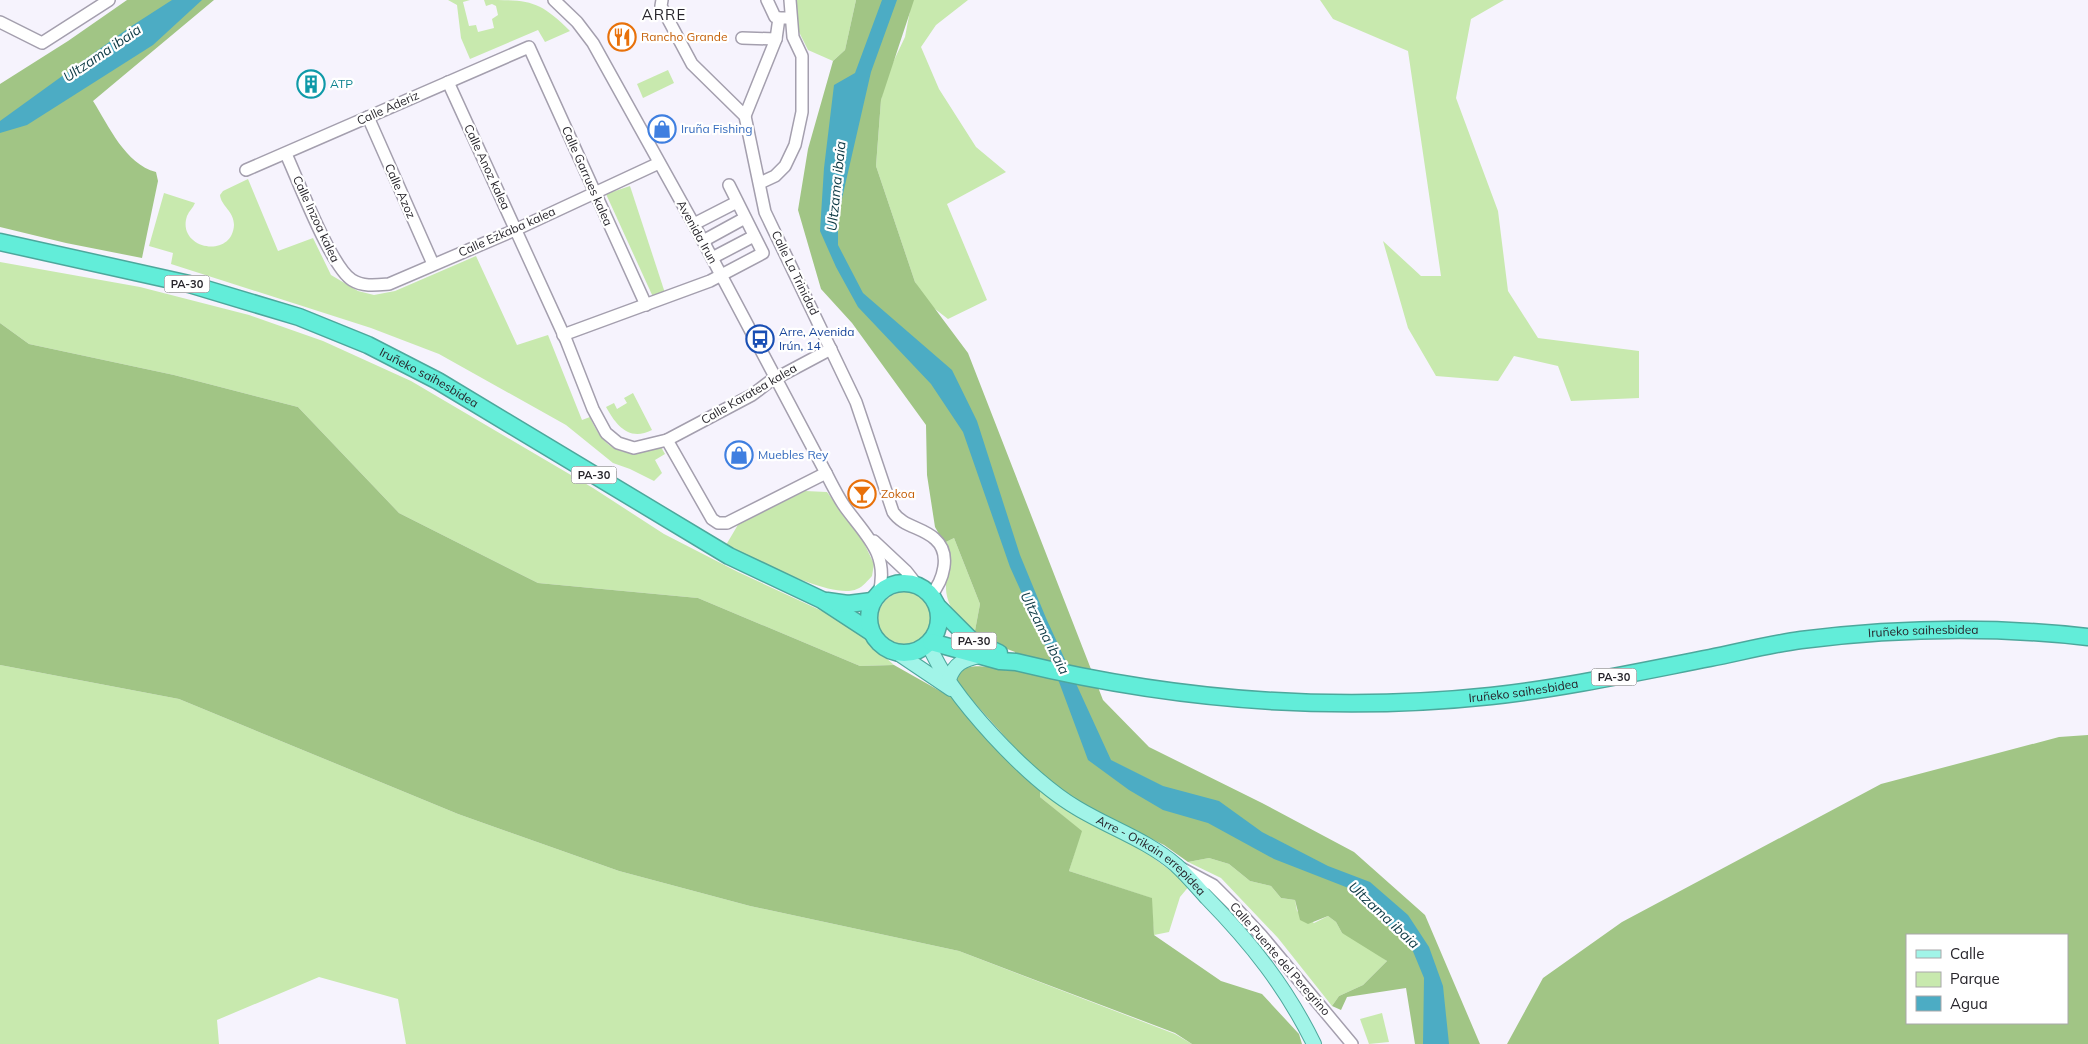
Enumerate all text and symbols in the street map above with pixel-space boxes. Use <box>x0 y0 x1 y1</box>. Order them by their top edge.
district label: ARRE <box>642 5 686 24</box>
water label: Ultzama ibaia <box>60 20 144 86</box>
restaurant icon: Rancho Grande <box>607 22 637 52</box>
place label: Rancho Grande <box>641 29 728 44</box>
building icon: ATP <box>296 69 326 99</box>
place label: ATP <box>330 76 353 91</box>
street label: Calle Aderiz <box>354 87 421 128</box>
shop icon: Iruña Fishing <box>647 114 677 144</box>
place label: Iruña Fishing <box>681 121 752 136</box>
street label: Calle Anoz kalea <box>461 122 514 212</box>
street label: Calle Garrues kalea <box>559 124 616 228</box>
water label: Ultzama ibaia <box>822 140 850 232</box>
street label: Calle Azoz <box>382 161 419 221</box>
street label: Calle Inzoa kalea <box>290 173 343 265</box>
street label: Avenida Irun <box>674 197 721 266</box>
street label: Calle Ezkaba kalea <box>456 203 558 260</box>
street label: Calle La Trinidad <box>768 228 822 318</box>
road number: PA-30 <box>164 276 210 292</box>
bus stop icon: Arre, Avenida Irún, 14 <box>745 324 775 354</box>
place label: Arre, Avenida Irún, 14 <box>779 324 854 353</box>
street label: Iruñeko saihesbidea <box>377 344 481 411</box>
street label: Calle Karatea kalea <box>698 360 799 427</box>
shop icon: Muebles Rey <box>724 440 754 470</box>
place label: Muebles Rey <box>758 447 829 462</box>
road number: PA-30 <box>572 466 616 484</box>
bar icon: Zokoa <box>847 479 877 509</box>
place label: Zokoa <box>881 486 915 501</box>
water label: Ultzama ibaia <box>1016 589 1074 677</box>
street label: Iruñeko saihesbidea <box>1868 622 1979 640</box>
road number: PA-30 <box>952 632 996 649</box>
road number: PA-30 <box>1592 669 1636 686</box>
street label: Iruñeko saihesbidea <box>1468 675 1579 705</box>
street label: Arre - Orikain errepidea <box>1094 812 1209 898</box>
water label: Ultzama ibaia <box>1345 878 1423 952</box>
street label: Calle Puente del Peregrino <box>1227 899 1334 1019</box>
legend <box>1906 934 2068 1024</box>
text: Calle <box>1950 944 1984 963</box>
text: Parque <box>1950 969 2000 988</box>
text: Agua <box>1950 994 1988 1013</box>

